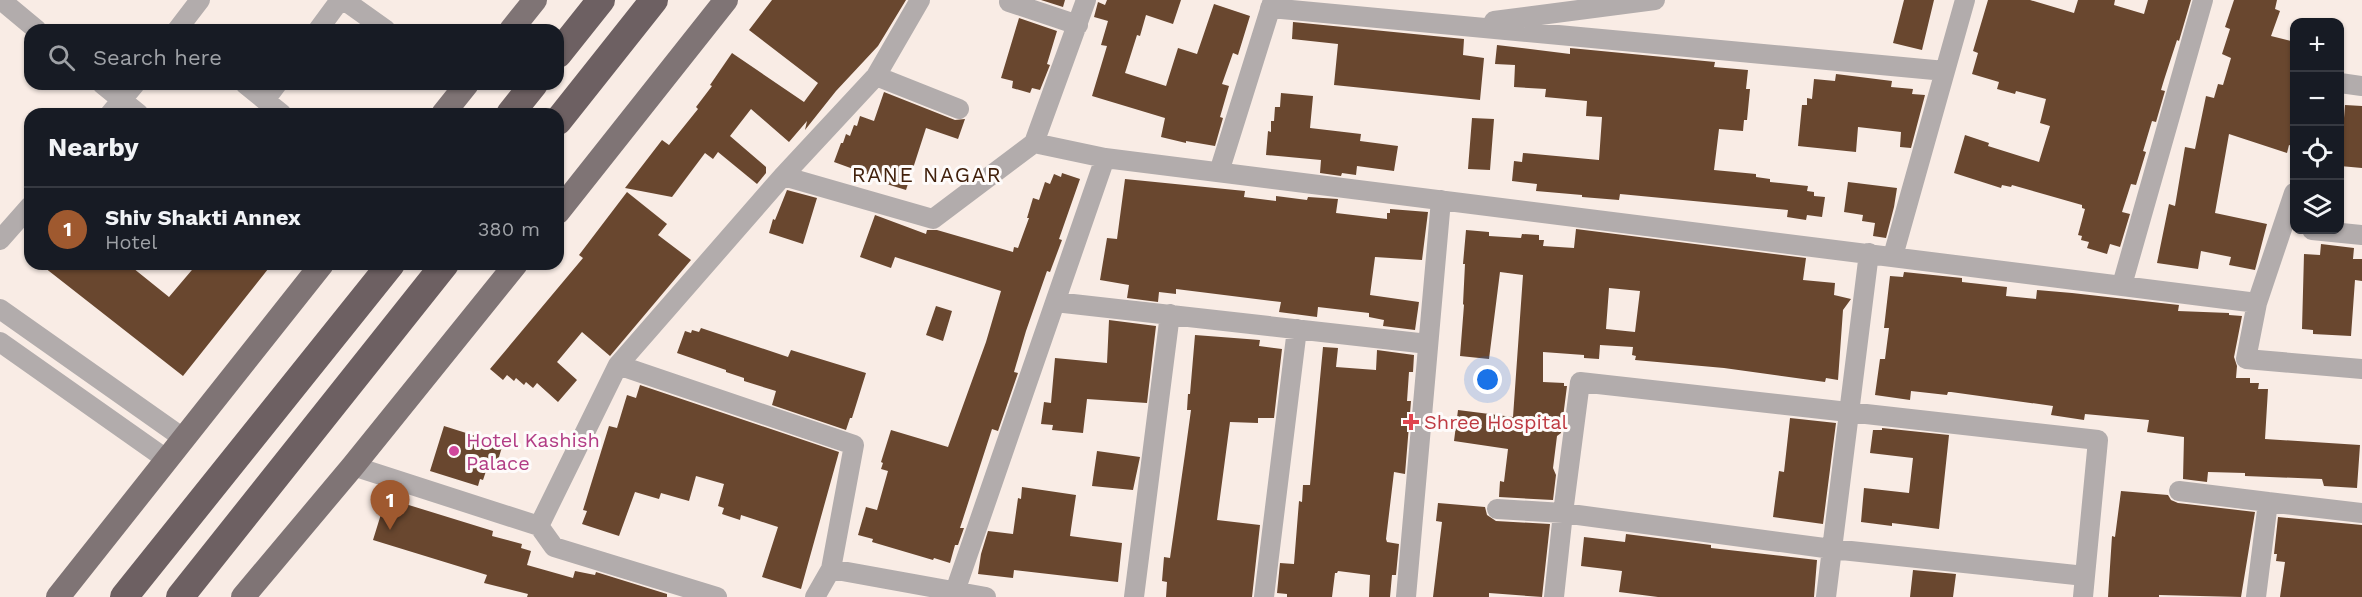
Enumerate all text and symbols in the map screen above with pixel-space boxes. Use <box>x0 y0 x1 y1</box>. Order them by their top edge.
map controls <box>2290 18 2344 234</box>
button: + <box>2290 18 2344 72</box>
search box <box>24 24 564 90</box>
icon: search <box>45 41 78 74</box>
text: Search here <box>93 45 222 70</box>
button: − <box>2290 72 2344 126</box>
button: locate <box>2290 126 2344 180</box>
text: Nearby <box>48 132 139 162</box>
district label: RANE NAGAR <box>852 162 1002 187</box>
button: layers <box>2290 180 2344 234</box>
text: Shiv Shakti Annex <box>105 205 301 230</box>
text: 1 <box>63 217 72 241</box>
text: 380 m <box>478 217 540 241</box>
text: Hotel <box>105 230 157 254</box>
your location <box>1473 365 1502 394</box>
place label: Shree Hospital <box>1424 410 1568 434</box>
marker: Shree Hospital <box>1402 413 1420 431</box>
place label: Hotel Kashish Palace <box>466 428 600 475</box>
marker: Hotel Kashish Palace <box>447 444 461 458</box>
pin: 1 <box>370 480 410 530</box>

